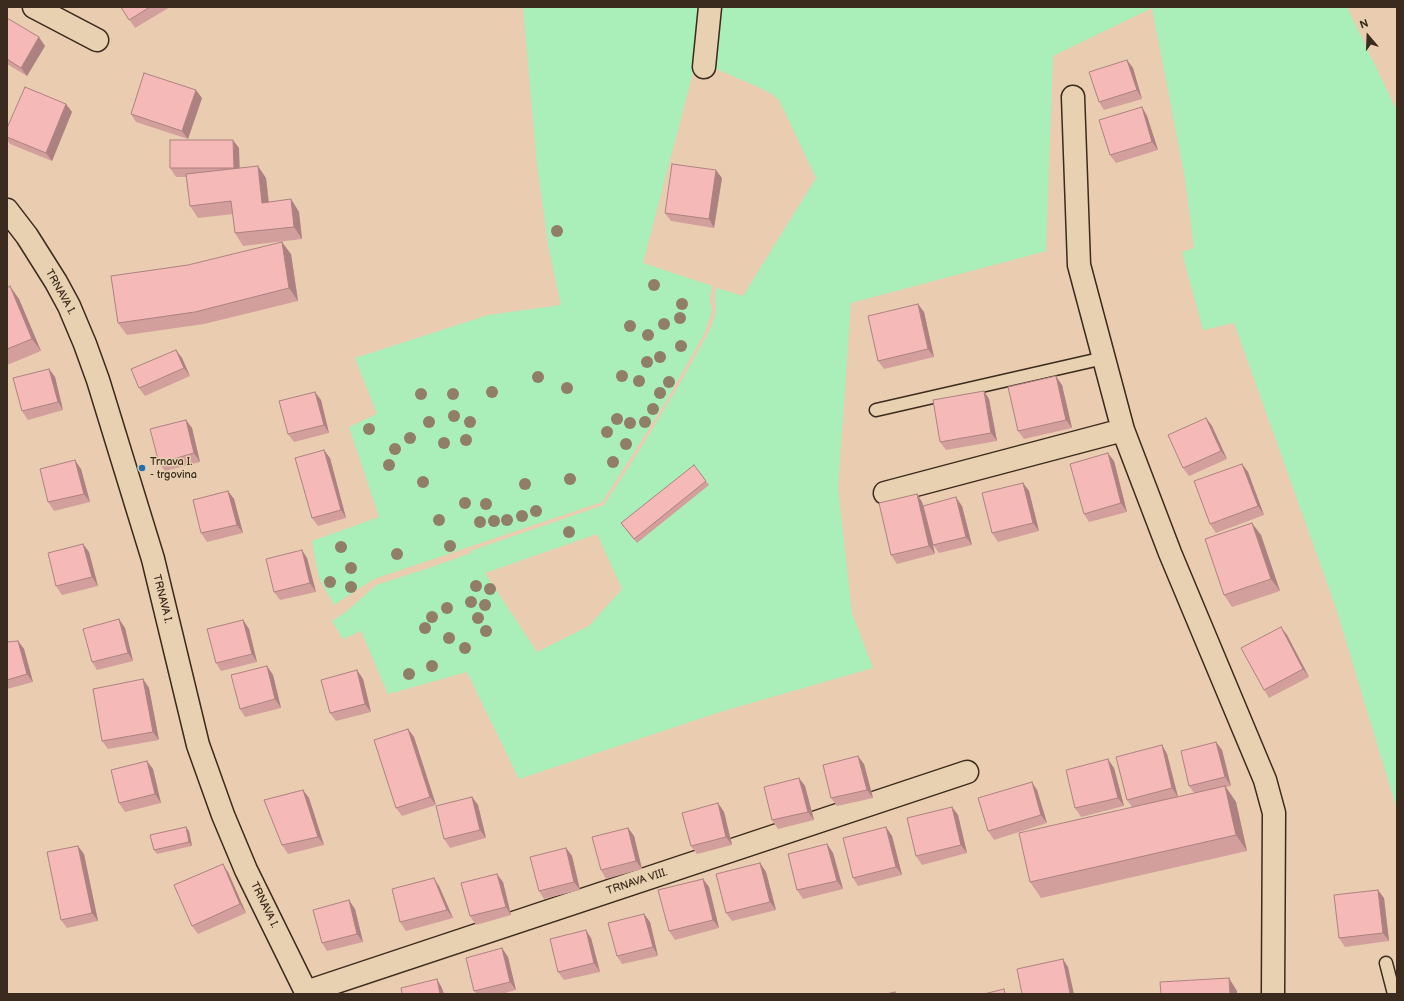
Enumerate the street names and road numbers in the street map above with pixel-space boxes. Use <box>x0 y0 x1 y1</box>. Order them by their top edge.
street label: TRNAVA I. <box>42 267 78 317</box>
street label: TRNAVA I. <box>150 573 174 625</box>
street label: TRNAVA VIII. <box>605 866 669 898</box>
street label: TRNAVA I. <box>247 880 281 930</box>

